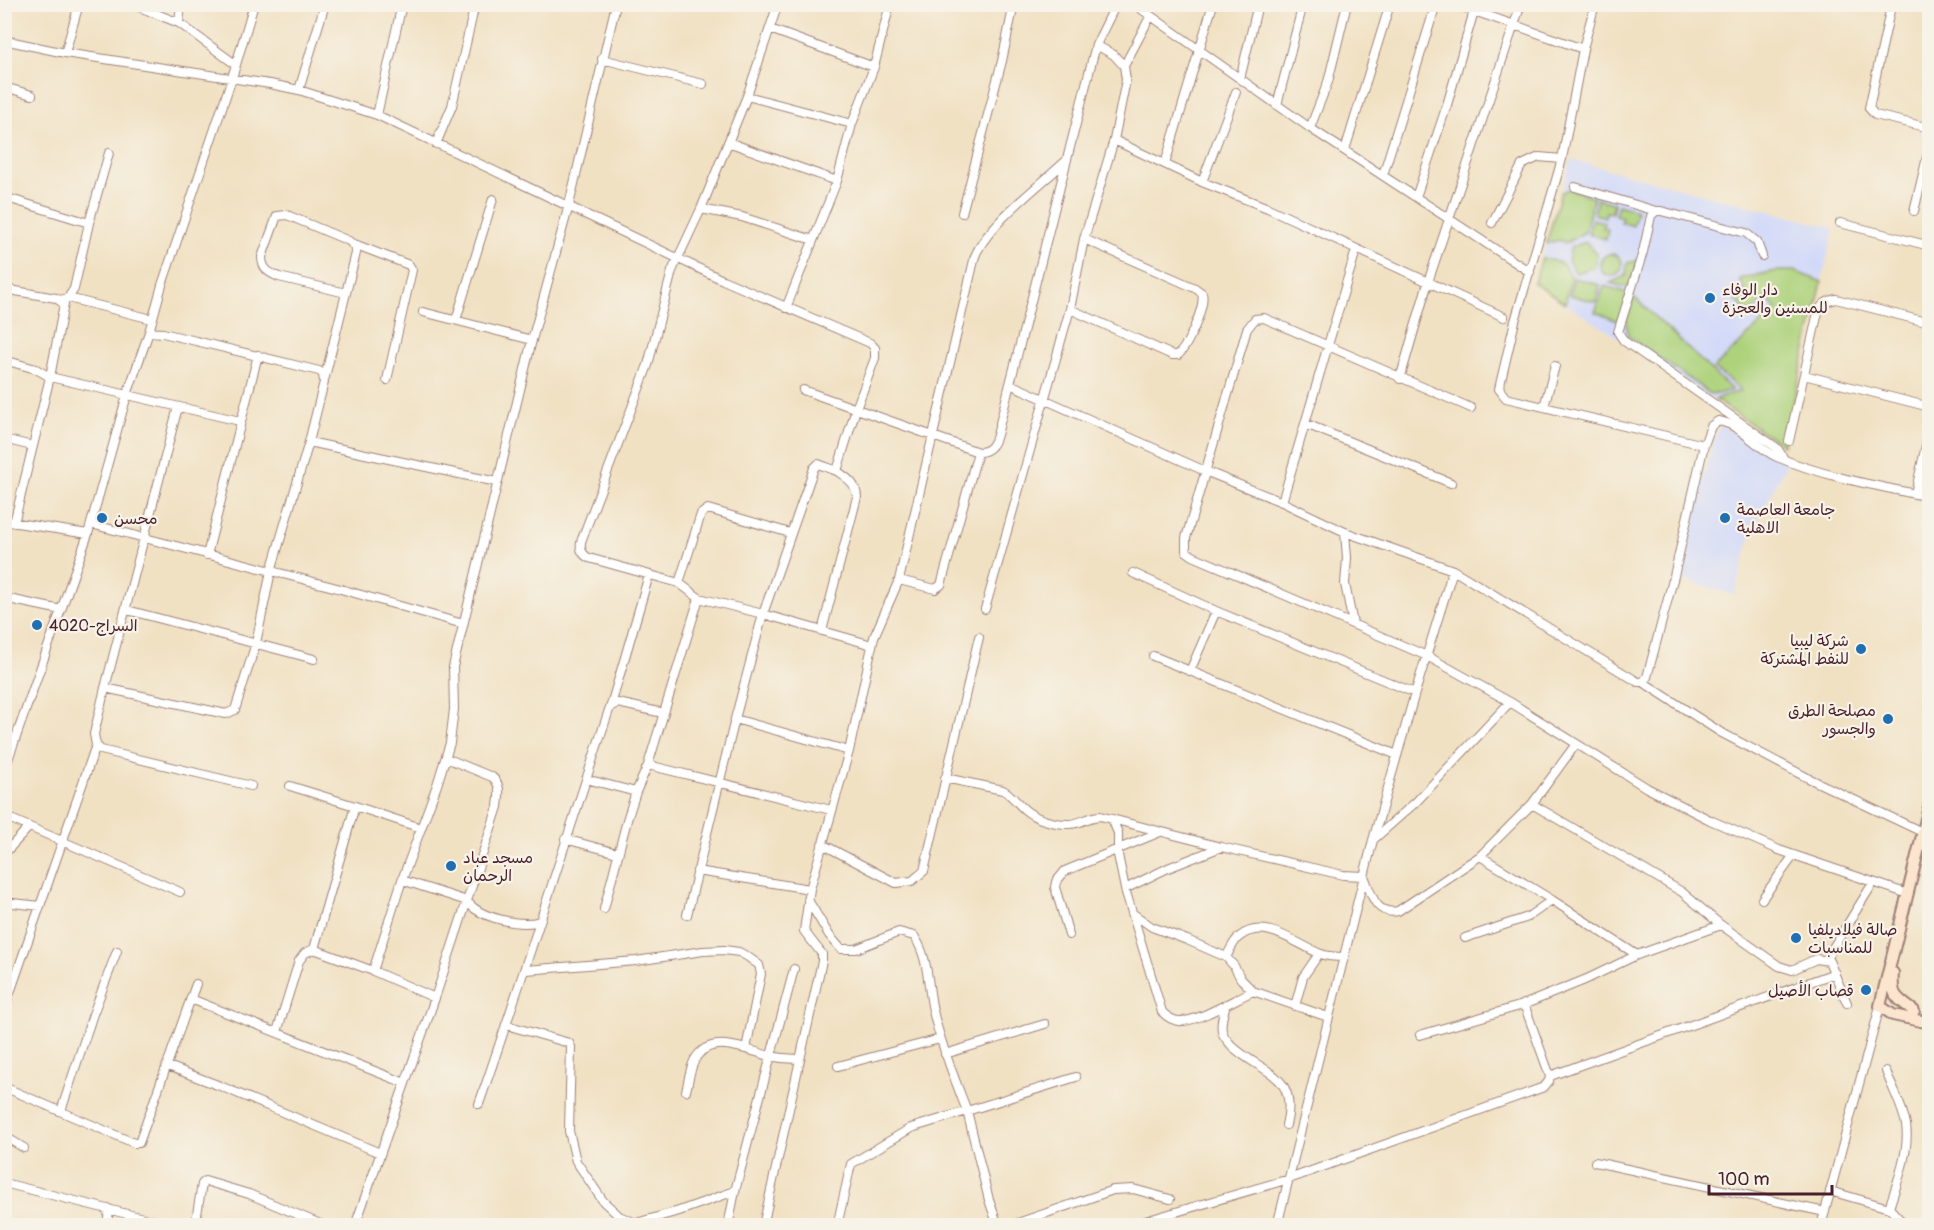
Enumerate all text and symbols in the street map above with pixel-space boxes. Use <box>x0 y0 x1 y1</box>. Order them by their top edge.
place label: دار الوفاء للمسنين والعجزة <box>1722 280 1828 318</box>
marker: دار الوفاء للمسنين والعجزة <box>1703 291 1717 305</box>
place label: جامعة العاصمة الاهلية <box>1737 500 1835 538</box>
place label: محسن <box>114 509 158 529</box>
marker: محسن <box>95 511 109 525</box>
marker: جامعة العاصمة الاهلية <box>1718 511 1732 525</box>
place label: السراج-4020 <box>49 616 138 636</box>
marker: السراج-4020 <box>30 618 44 632</box>
place label: شركة ليبيا للنفط المشتركة <box>1760 631 1849 669</box>
marker: شركة ليبيا للنفط المشتركة <box>1854 642 1868 656</box>
place label: مصلحة الطرق والجسور <box>1788 701 1876 739</box>
marker: مصلحة الطرق والجسور <box>1881 712 1895 726</box>
place label: مسجد عباد الرحمان <box>463 848 533 886</box>
marker: مسجد عباد الرحمان <box>444 859 458 873</box>
place label: صالة فيلاديلفيا للمناسبات <box>1808 920 1897 958</box>
marker: صالة فيلاديلفيا للمناسبات <box>1789 931 1803 945</box>
place label: قصاب الأصيل <box>1768 980 1854 1001</box>
marker: قصاب الأصيل <box>1859 983 1873 997</box>
scale bar <box>1709 1158 1832 1196</box>
text: 100 m <box>1718 1168 1770 1191</box>

